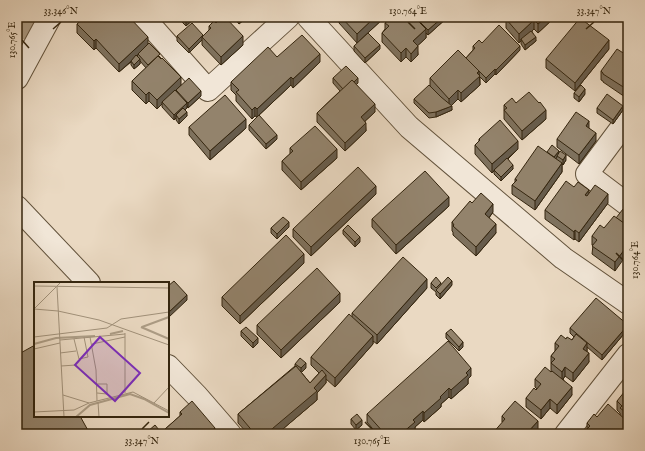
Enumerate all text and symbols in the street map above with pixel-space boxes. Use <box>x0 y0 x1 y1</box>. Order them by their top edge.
text: 33.346°N <box>44 5 78 18</box>
text: 130.764°E <box>389 5 427 18</box>
text: 33.347°N <box>577 5 612 18</box>
text: 130.765°E <box>6 22 19 58</box>
text: 130.764°E <box>629 241 642 279</box>
inset map <box>34 282 169 417</box>
text: 33.347°N <box>125 435 160 448</box>
text: 130.765°E <box>354 435 390 448</box>

